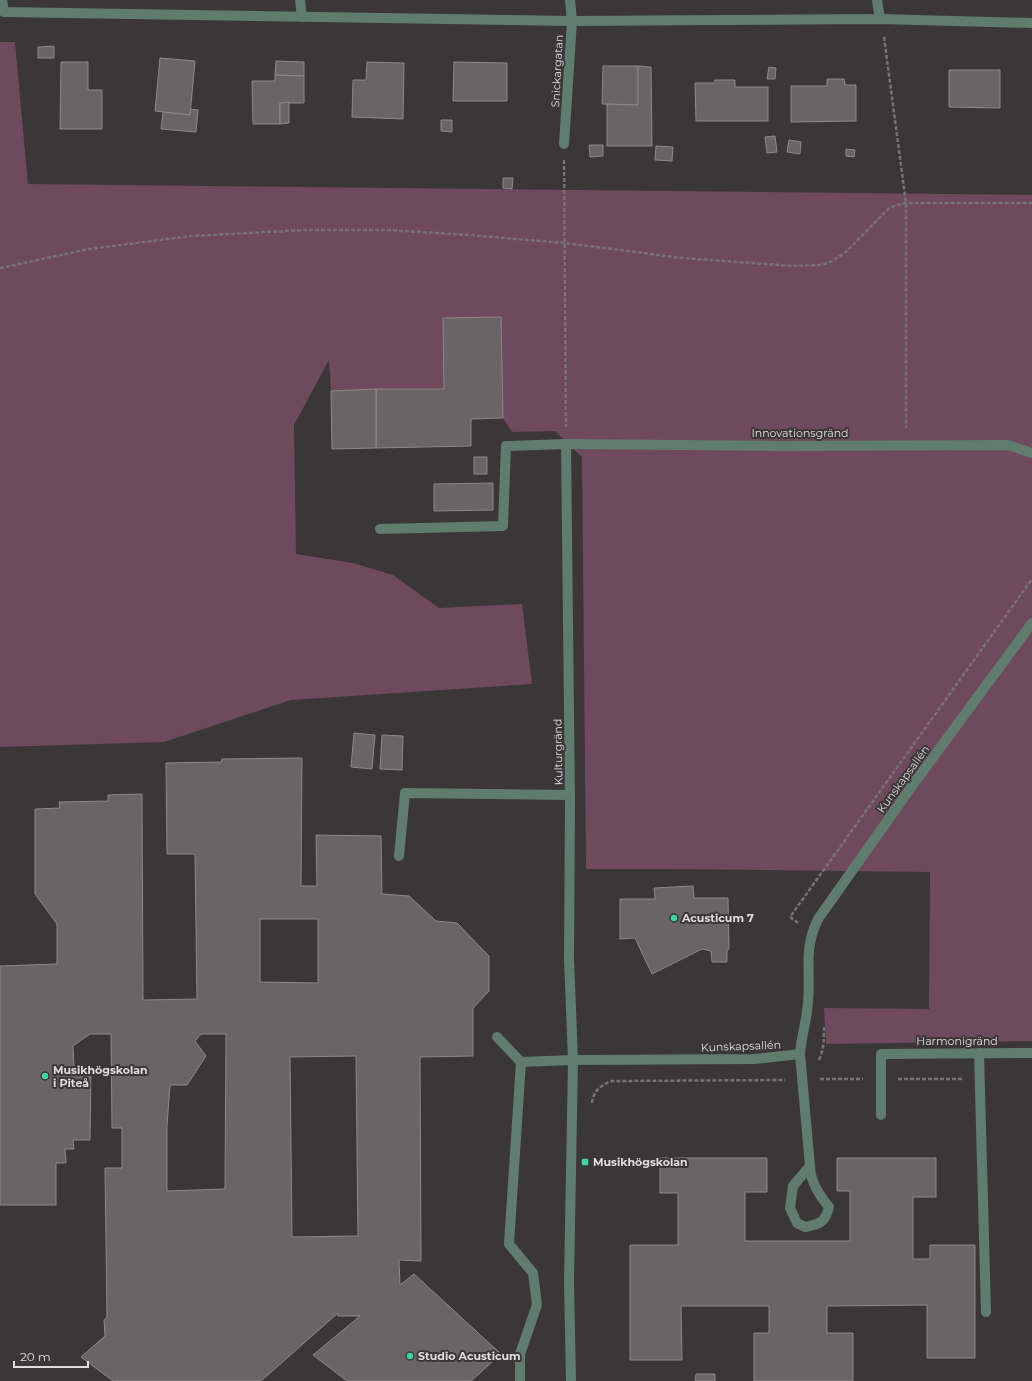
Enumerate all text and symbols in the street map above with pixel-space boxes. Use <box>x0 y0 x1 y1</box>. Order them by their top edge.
street label: Snickargatan <box>548 34 566 108</box>
street label: Innovationsgränd <box>751 426 849 440</box>
street label: Kulturgränd <box>550 718 566 786</box>
street label: Kunskapsallén <box>874 742 932 816</box>
place label: Acusticum 7 <box>681 911 754 925</box>
marker: Acusticum 7 <box>669 913 679 923</box>
street label: Harmonigränd <box>916 1034 998 1048</box>
street label: Kunskapsallén <box>701 1038 781 1054</box>
place label: Musikhögskolan i Piteå <box>53 1063 148 1090</box>
marker: Musikhögskolan i Piteå <box>40 1071 50 1081</box>
place label: Musikhögskolan <box>593 1155 688 1169</box>
marker: Musikhögskolan <box>580 1157 590 1167</box>
scale bar <box>14 1343 88 1369</box>
text: 20 m <box>20 1349 51 1364</box>
place label: Studio Acusticum <box>418 1349 521 1363</box>
marker: Studio Acusticum <box>405 1351 415 1361</box>

